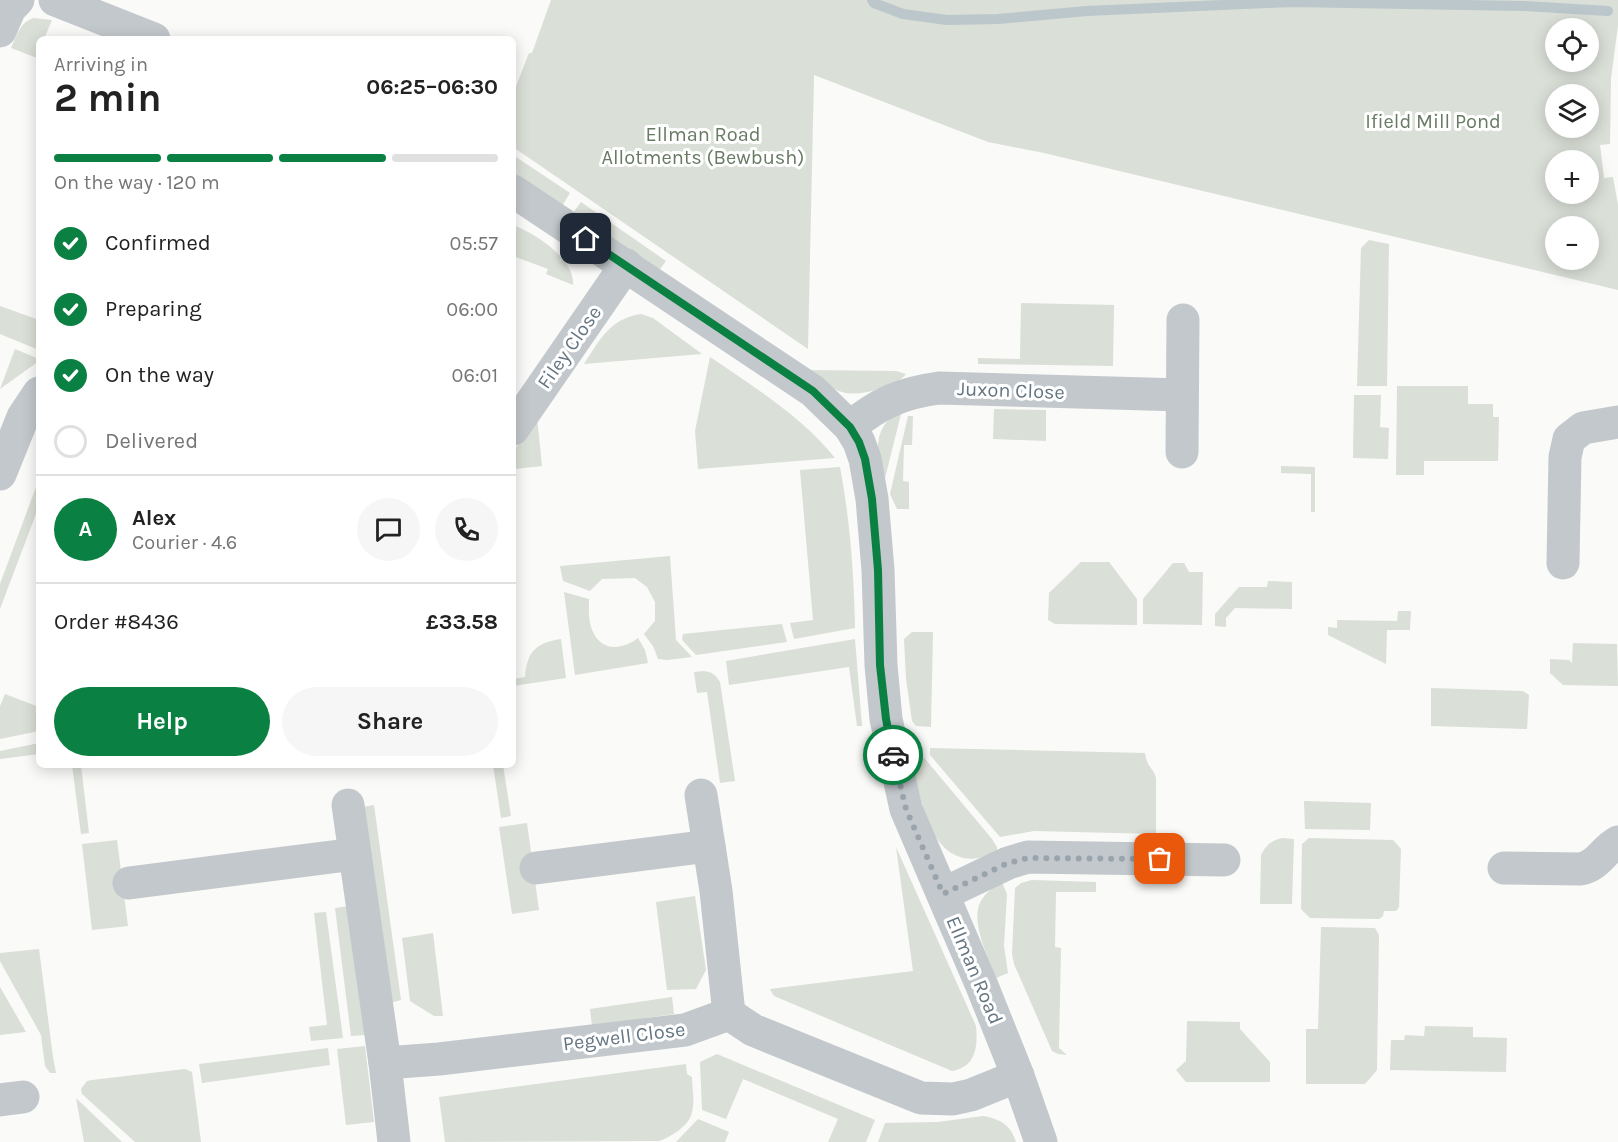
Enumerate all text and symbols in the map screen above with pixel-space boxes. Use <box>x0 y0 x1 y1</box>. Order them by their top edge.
map controls <box>1545 18 1599 270</box>
button: locate <box>1545 18 1599 72</box>
text: Arriving in <box>54 53 148 76</box>
text: 06:25–06:30 <box>366 74 498 100</box>
text: 2 min <box>54 75 162 121</box>
button: layers <box>1545 84 1599 138</box>
park label: Ifield Mill Pond <box>1365 110 1501 133</box>
park label: Ellman Road Allotments (Bewbush) <box>602 123 804 169</box>
button: + <box>1545 150 1599 204</box>
text: On the way · 120 m <box>54 171 220 194</box>
pin <box>560 213 611 264</box>
button: − <box>1545 216 1599 270</box>
icon: home <box>569 222 602 255</box>
icon: check <box>54 227 87 260</box>
text: Confirmed <box>105 230 211 256</box>
text: 05:57 <box>450 232 498 255</box>
icon: check <box>54 293 87 326</box>
text: Preparing <box>105 296 202 322</box>
text: 06:00 <box>446 298 498 321</box>
street label: Filey Close <box>532 301 606 393</box>
icon: check <box>54 359 87 392</box>
text: On the way <box>105 362 214 388</box>
text: 06:01 <box>452 364 498 387</box>
street label: Juxon Close <box>957 377 1065 404</box>
text: Delivered <box>105 428 198 454</box>
button: chat <box>357 498 420 561</box>
button: phone <box>435 498 498 561</box>
text: Alex <box>132 505 176 531</box>
text: A <box>79 516 92 542</box>
text: Courier · 4.6 <box>132 531 237 554</box>
text: Order #8436 <box>54 609 179 635</box>
text: £33.58 <box>426 609 498 635</box>
button: Help <box>54 687 270 756</box>
button: Share <box>282 687 498 756</box>
courier <box>863 725 923 785</box>
icon: car <box>877 739 910 772</box>
pin <box>1134 833 1185 884</box>
icon: bag <box>1143 842 1176 875</box>
street label: Ellman Road <box>941 913 1008 1028</box>
street label: Pegwell Close <box>562 1018 686 1055</box>

